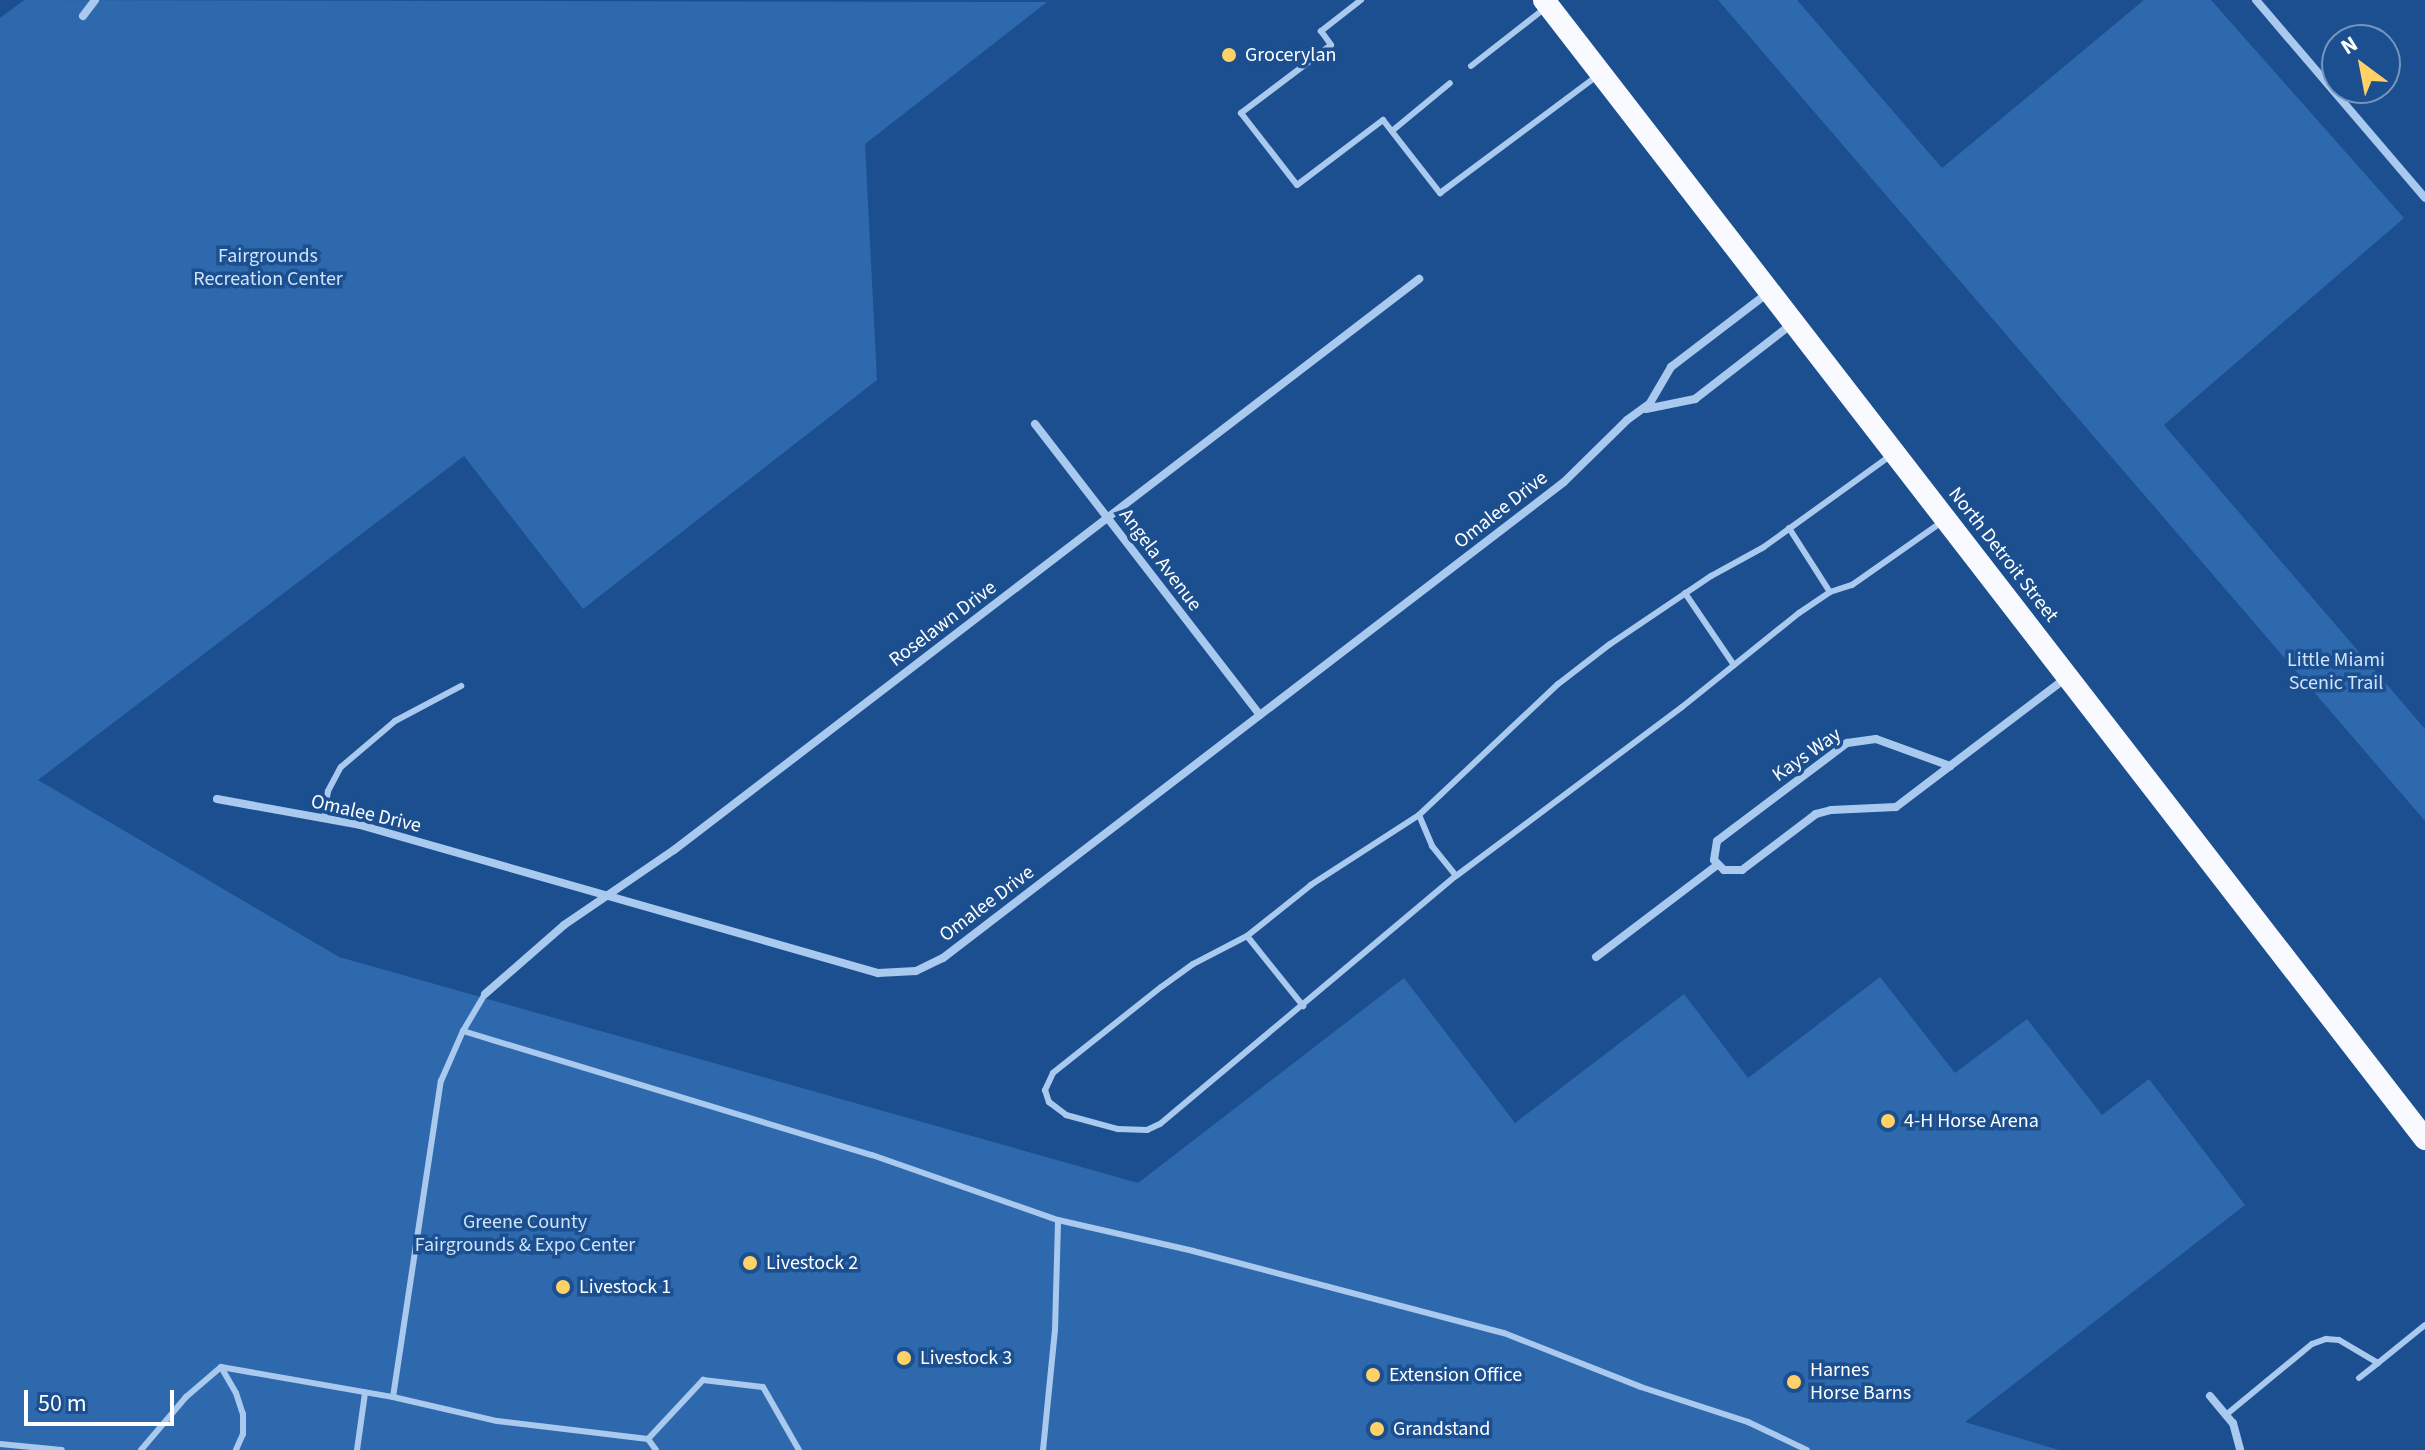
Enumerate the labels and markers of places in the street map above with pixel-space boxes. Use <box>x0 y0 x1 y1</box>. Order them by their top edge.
place label: Grocerylan <box>1245 43 1336 67</box>
marker: Grocerylan <box>1220 46 1238 64</box>
place label: 4-H Horse Arena <box>1904 1109 2039 1133</box>
marker: 4-H Horse Arena <box>1879 1112 1897 1130</box>
place label: Livestock 2 <box>766 1251 858 1275</box>
marker: Livestock 2 <box>741 1254 759 1272</box>
place label: Livestock 1 <box>579 1275 671 1299</box>
marker: Livestock 1 <box>554 1278 572 1296</box>
place label: Livestock 3 <box>920 1346 1012 1370</box>
marker: Livestock 3 <box>895 1349 913 1367</box>
place label: Harnes Horse Barns <box>1810 1358 1911 1405</box>
place label: Extension Office <box>1389 1363 1522 1387</box>
marker: Extension Office <box>1364 1366 1382 1384</box>
marker: Harnes Horse Barns <box>1785 1373 1803 1391</box>
place label: Grandstand <box>1393 1417 1490 1441</box>
marker: Grandstand <box>1368 1420 1386 1438</box>

